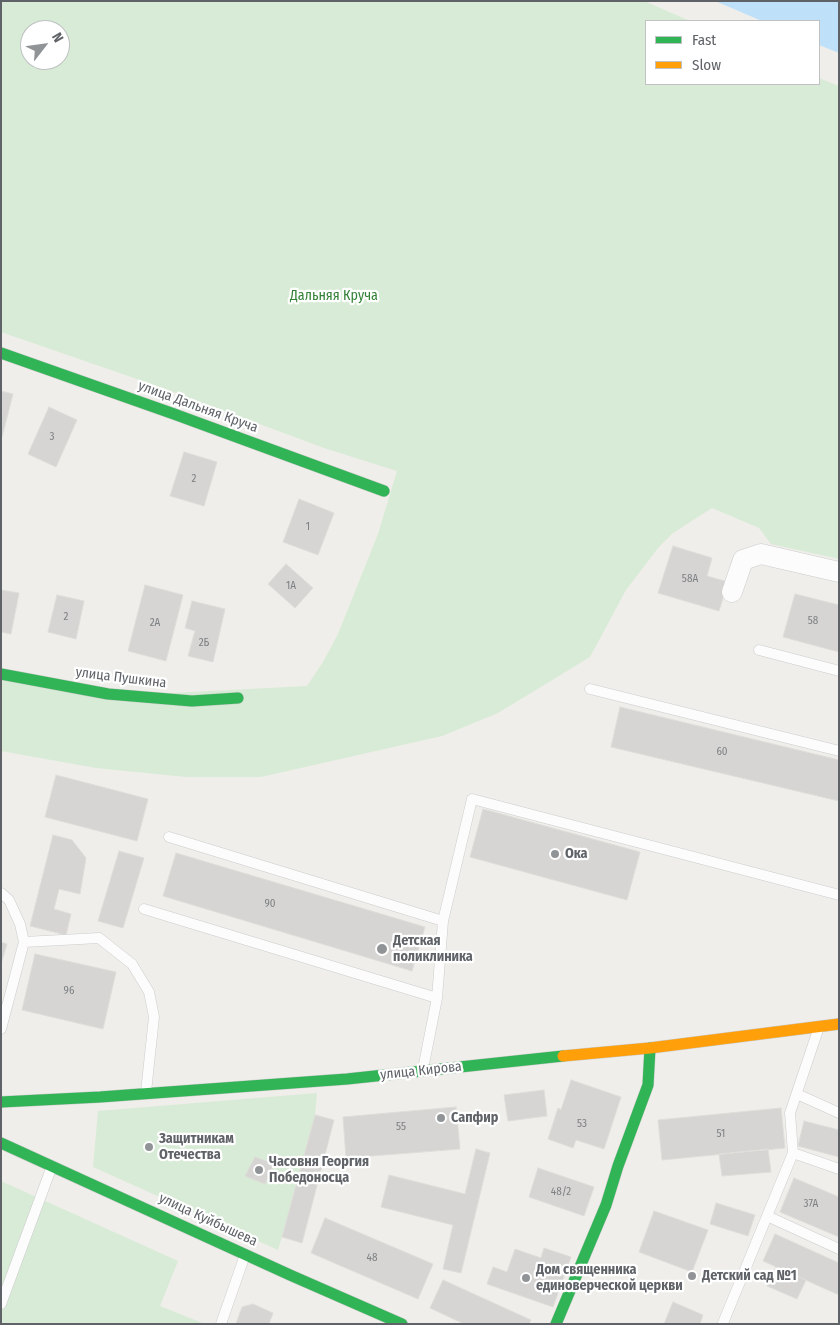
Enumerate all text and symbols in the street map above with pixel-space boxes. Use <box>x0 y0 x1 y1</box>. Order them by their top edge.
north arrow <box>20 20 70 70</box>
legend <box>645 20 820 85</box>
text: N <box>48 30 67 46</box>
text: Fast <box>692 31 716 49</box>
text: Slow <box>692 56 721 74</box>
park label: Дальняя Круча <box>290 288 378 304</box>
street label: улица Дальняя Круча <box>136 378 260 436</box>
house number: 3 <box>50 430 54 444</box>
house number: 2 <box>192 472 196 486</box>
house number: 1 <box>306 520 310 534</box>
house number: 58А <box>682 572 698 586</box>
house number: 1А <box>286 579 296 593</box>
house number: 2 <box>64 610 68 624</box>
house number: 58 <box>808 614 818 628</box>
house number: 2А <box>150 616 160 630</box>
house number: 2Б <box>199 636 209 650</box>
street label: улица Пушкина <box>75 664 167 692</box>
house number: 60 <box>716 745 728 759</box>
place label: Ока <box>565 846 588 862</box>
marker: Ока <box>549 848 561 860</box>
house number: 90 <box>264 897 276 911</box>
place label: Детская поликлиника <box>393 933 473 966</box>
marker: Детская поликлиника <box>375 942 389 956</box>
house number: 96 <box>64 984 74 998</box>
street label: улица Кирова <box>379 1058 463 1084</box>
place label: Сапфир <box>451 1110 498 1126</box>
marker: Сапфир <box>435 1112 447 1124</box>
house number: 53 <box>577 1117 587 1131</box>
house number: 55 <box>396 1120 406 1134</box>
house number: 51 <box>717 1127 725 1141</box>
place label: Защитникам Отечества <box>159 1131 234 1164</box>
marker: Защитникам Отечества <box>143 1141 155 1153</box>
place label: Часовня Георгия Победоносца <box>269 1154 369 1186</box>
marker: Часовня Георгия Победоносца <box>253 1164 265 1176</box>
house number: 48/2 <box>551 1185 571 1199</box>
street label: улица Куйбышева <box>156 1190 260 1250</box>
house number: 37А <box>804 1197 818 1211</box>
house number: 48 <box>367 1251 377 1265</box>
place label: Дом священника единоверческой церкви <box>536 1262 683 1294</box>
place label: Детский сад №1 <box>702 1268 797 1284</box>
marker: Детский сад №1 <box>686 1270 698 1282</box>
marker: Дом священника единоверческой церкви <box>520 1272 532 1284</box>

